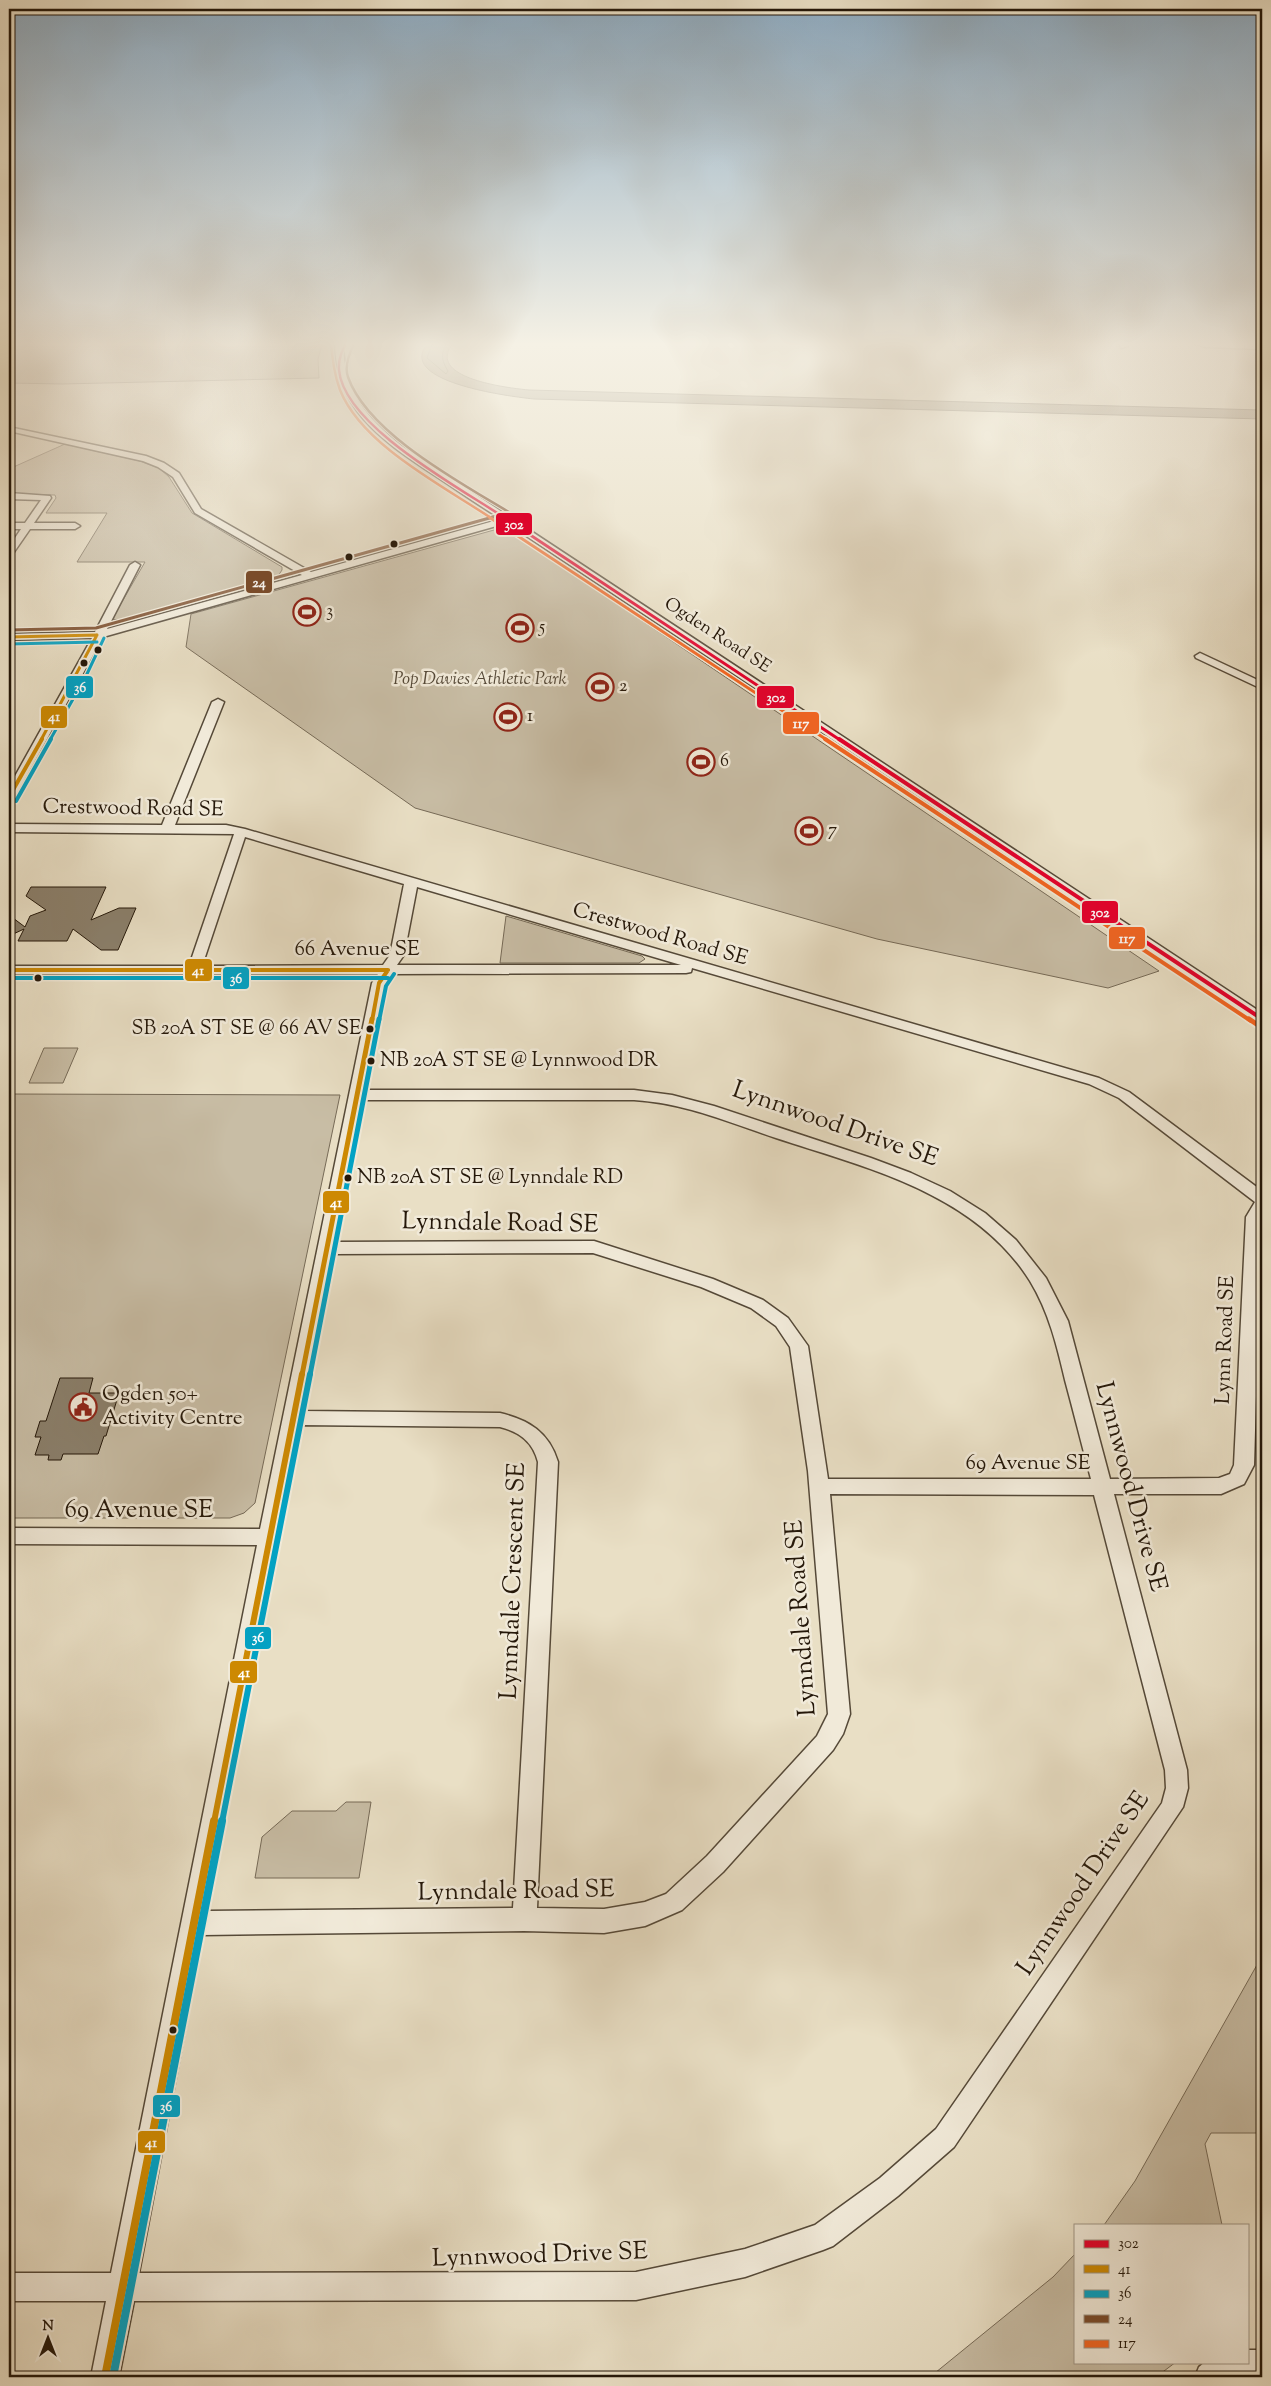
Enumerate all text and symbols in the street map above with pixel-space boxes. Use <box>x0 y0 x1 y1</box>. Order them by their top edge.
line badge: 302 <box>495 512 533 536</box>
text: 302 <box>504 516 524 536</box>
unlabelled marker <box>389 539 399 549</box>
unlabelled marker <box>344 552 354 562</box>
line badge: 24 <box>245 570 273 594</box>
text: 24 <box>252 574 266 594</box>
street label: Ogden Road SE <box>658 592 776 680</box>
sports icon: 3 <box>292 597 322 627</box>
place label: 3 <box>326 599 333 625</box>
sports icon: 5 <box>505 613 535 643</box>
place label: 5 <box>538 615 545 641</box>
unlabelled marker <box>93 645 103 655</box>
unlabelled marker <box>79 658 89 668</box>
park label: Pop Davies Athletic Park <box>393 667 567 693</box>
sports icon: 2 <box>585 672 615 702</box>
place label: 2 <box>619 674 628 700</box>
line badge: 36 <box>65 675 94 699</box>
text: 36 <box>74 679 86 699</box>
line badge: 302 <box>756 685 795 709</box>
text: 302 <box>766 689 786 709</box>
sports icon: 1 <box>493 702 523 732</box>
place label: 1 <box>527 704 533 730</box>
line badge: 41 <box>40 705 68 729</box>
text: 41 <box>47 708 60 728</box>
line badge: 117 <box>782 711 820 735</box>
text: 117 <box>793 715 810 735</box>
sports icon: 6 <box>686 747 716 777</box>
place label: 6 <box>720 749 729 775</box>
street label: Crestwood Road SE <box>42 792 224 826</box>
sports icon: 7 <box>794 816 824 846</box>
place label: 7 <box>828 818 837 844</box>
street label: Crestwood Road SE <box>569 896 751 974</box>
line badge: 302 <box>1081 900 1119 924</box>
text: 302 <box>1090 904 1110 924</box>
line badge: 117 <box>1108 926 1146 950</box>
text: 117 <box>1119 930 1136 950</box>
street label: 66 Avenue SE <box>294 935 420 965</box>
line badge: 41 <box>184 958 213 982</box>
text: 41 <box>191 962 204 982</box>
line badge: 36 <box>222 966 250 990</box>
text: 36 <box>230 970 242 990</box>
unlabelled marker <box>33 973 43 983</box>
place label: SB 20A ST SE @ 66 AV SE <box>132 1015 361 1044</box>
marker: SB 20A ST SE @ 66 AV SE <box>365 1024 375 1034</box>
place label: NB 20A ST SE @ Lynnwood DR <box>380 1047 659 1076</box>
marker: NB 20A ST SE @ Lynnwood DR <box>366 1056 376 1066</box>
street label: Lynnwood Drive SE <box>727 1073 943 1177</box>
place label: NB 20A ST SE @ Lynndale RD <box>357 1164 623 1193</box>
marker: NB 20A ST SE @ Lynndale RD <box>343 1173 353 1183</box>
line badge: 41 <box>322 1190 350 1214</box>
text: 41 <box>329 1194 342 1214</box>
street label: Lynndale Road SE <box>401 1204 599 1244</box>
street label: Lynn Road SE <box>1209 1275 1243 1405</box>
street label: Lynnwood Drive SE <box>1085 1378 1175 1596</box>
place label: Ogden 50+ Activity Centre <box>102 1380 243 1434</box>
public building icon: Ogden 50+ Activity Centre <box>68 1392 98 1422</box>
street label: 69 Avenue SE <box>966 1449 1091 1479</box>
street label: Lynndale Crescent SE <box>492 1462 536 1700</box>
street label: 69 Avenue SE <box>65 1493 213 1529</box>
street label: Lynndale Road SE <box>777 1518 827 1718</box>
line badge: 36 <box>244 1626 272 1650</box>
text: 36 <box>252 1629 264 1649</box>
line badge: 41 <box>229 1660 258 1684</box>
text: 41 <box>237 1664 250 1684</box>
street label: Lynnwood Drive SE <box>1009 1784 1159 1984</box>
street label: Lynndale Road SE <box>417 1872 615 1912</box>
unlabelled marker <box>168 2025 178 2035</box>
line badge: 36 <box>152 2094 181 2118</box>
text: 36 <box>160 2098 172 2118</box>
line badge: 41 <box>137 2130 166 2154</box>
text: 41 <box>144 2134 157 2154</box>
legend <box>1074 2224 1248 2364</box>
street label: Lynnwood Drive SE <box>431 2234 649 2278</box>
text: 302 <box>1118 2234 1139 2255</box>
text: 41 <box>1118 2260 1131 2281</box>
text: 36 <box>1118 2284 1131 2305</box>
text: 24 <box>1118 2310 1133 2331</box>
north arrow <box>22 2314 72 2364</box>
text: N <box>42 2317 54 2337</box>
text: 117 <box>1118 2334 1136 2355</box>

